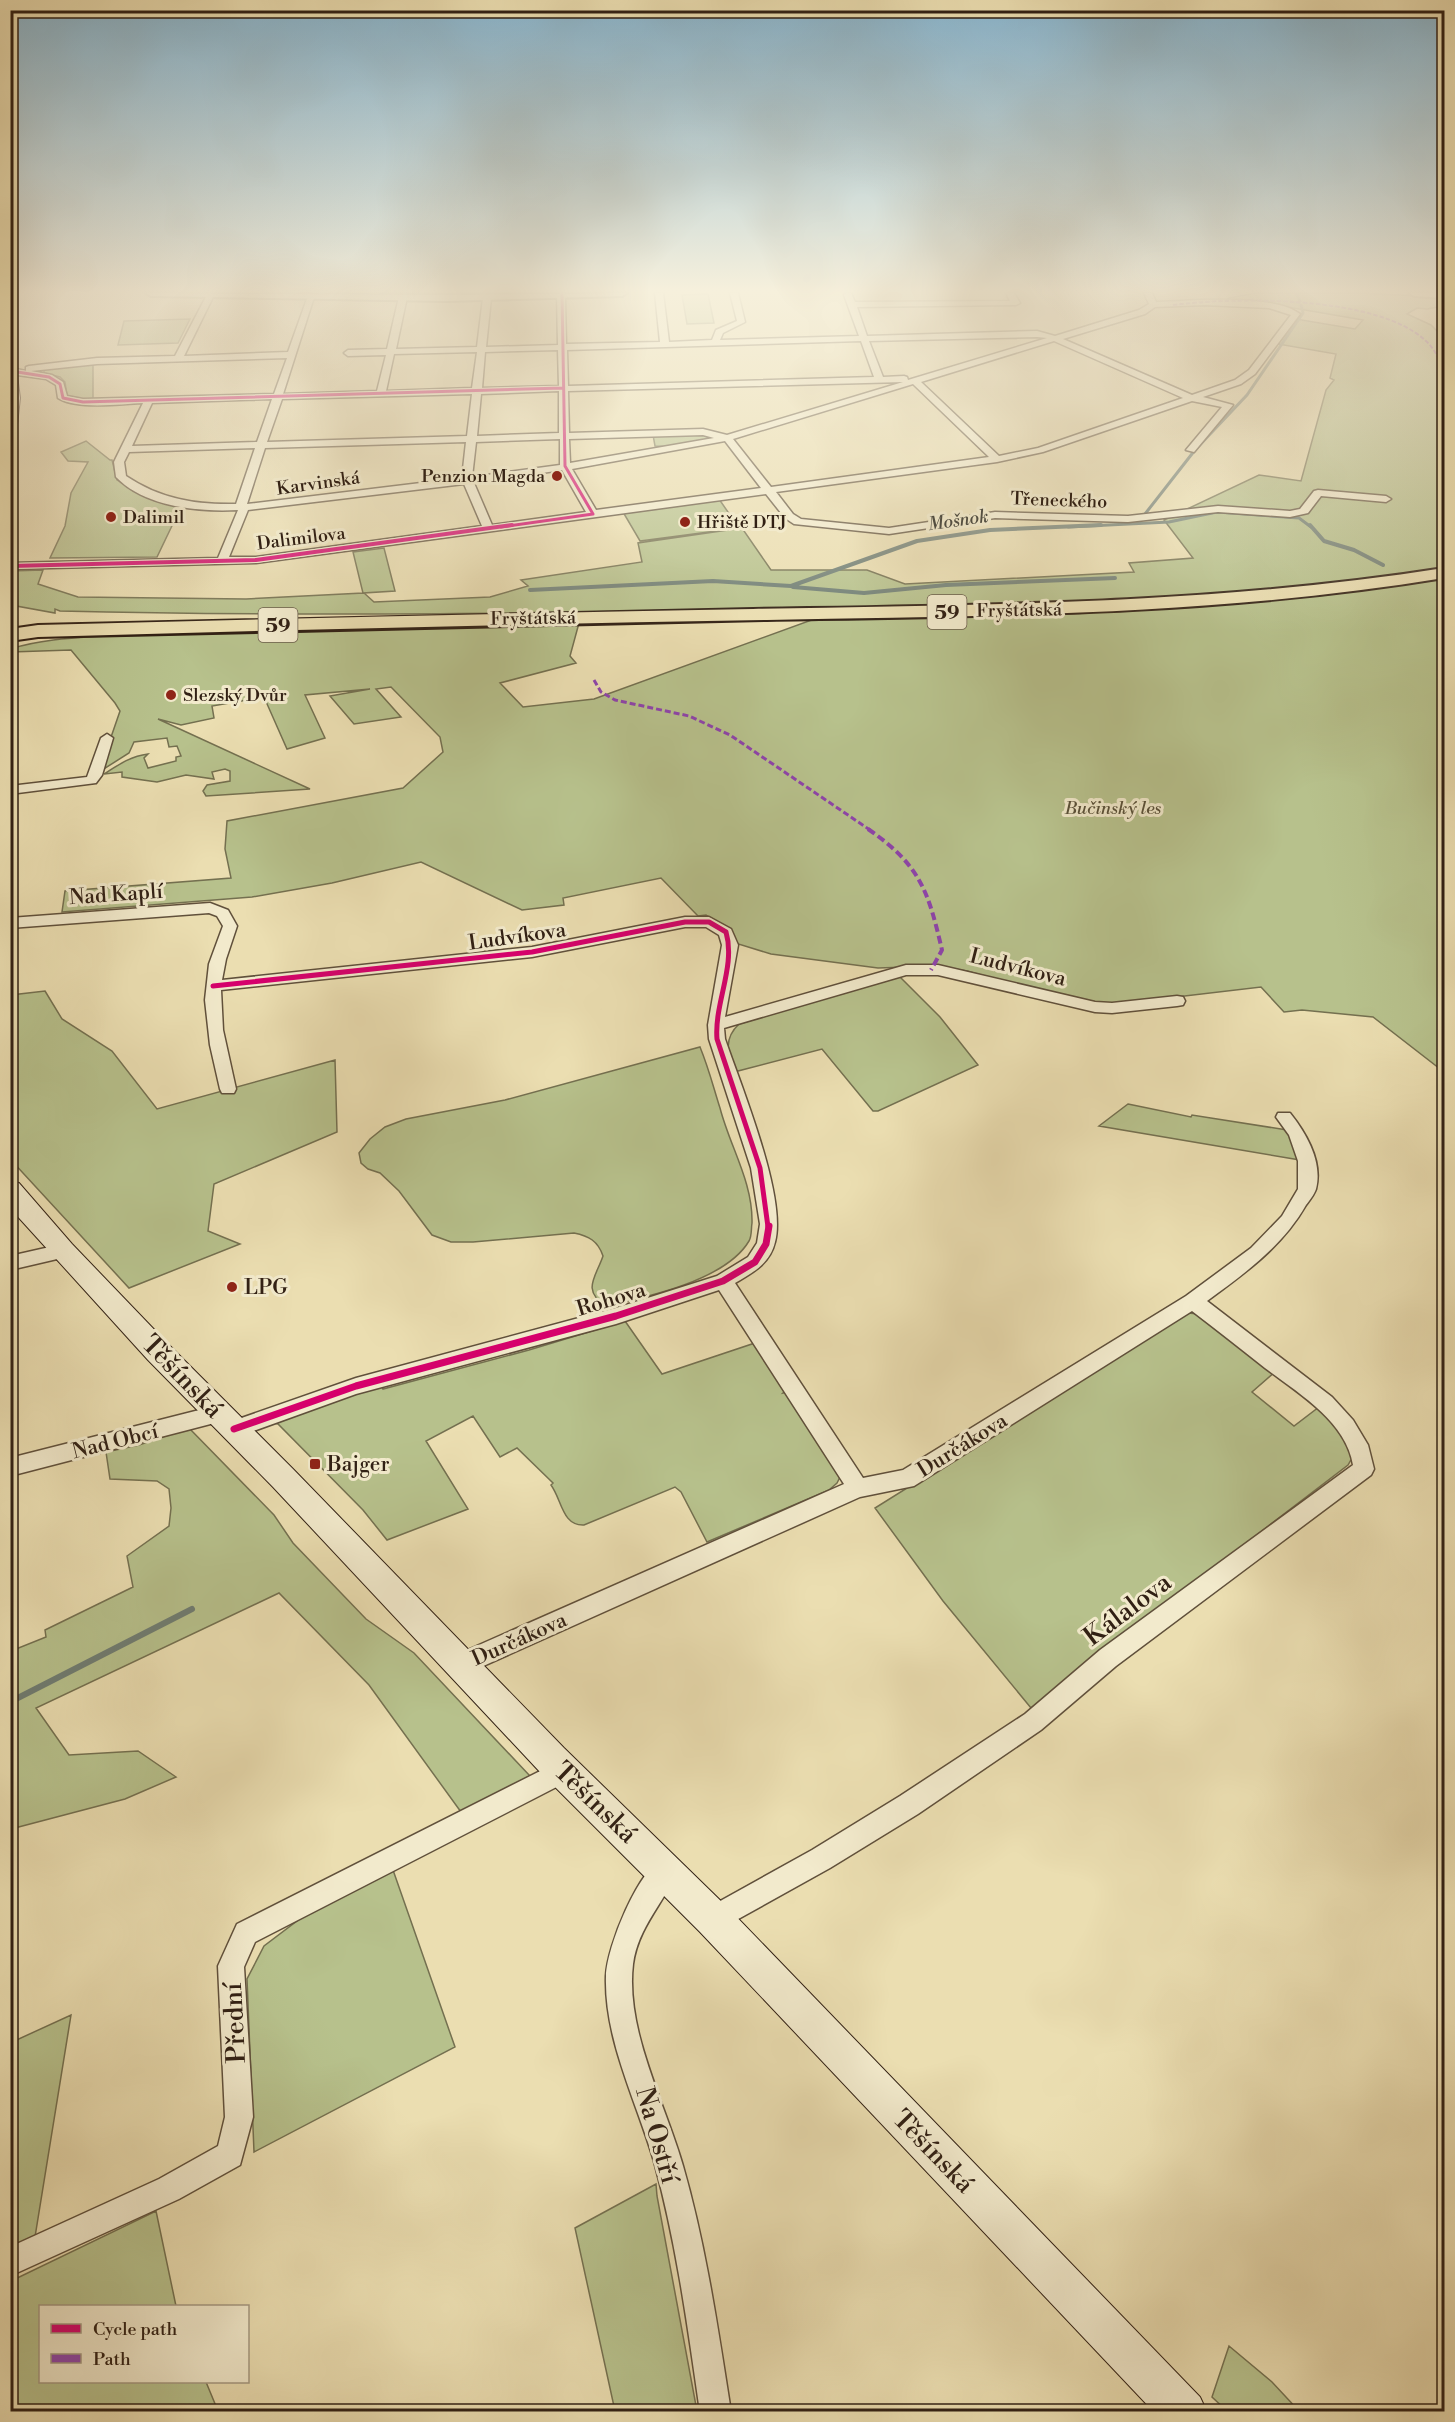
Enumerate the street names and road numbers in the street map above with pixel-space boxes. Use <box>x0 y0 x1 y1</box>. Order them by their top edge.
street label: Karvinská <box>275 466 362 501</box>
street label: Třeneckého <box>1010 487 1108 514</box>
street label: Dalimilova <box>255 522 348 555</box>
road number: 59 <box>928 595 966 629</box>
street label: Fryštátská <box>976 598 1063 623</box>
street label: Fryštátská <box>490 606 577 631</box>
road number: 59 <box>258 608 298 642</box>
street label: Nad Kaplí <box>68 879 165 911</box>
street label: Ludvíkova <box>467 917 568 957</box>
street label: Ludvíkova <box>967 943 1069 993</box>
street label: Rohova <box>574 1277 649 1323</box>
street label: Těšínská <box>135 1328 230 1426</box>
street label: Durčákova <box>913 1408 1013 1484</box>
street label: Nad Obcí <box>69 1418 162 1465</box>
street label: Kálalova <box>1077 1566 1179 1653</box>
street label: Durčákova <box>468 1607 571 1672</box>
street label: Těšínská <box>547 1755 644 1851</box>
street label: Přední <box>217 1980 253 2064</box>
street label: Na Ostří <box>628 2083 686 2189</box>
street label: Těšínská <box>886 2103 981 2201</box>

